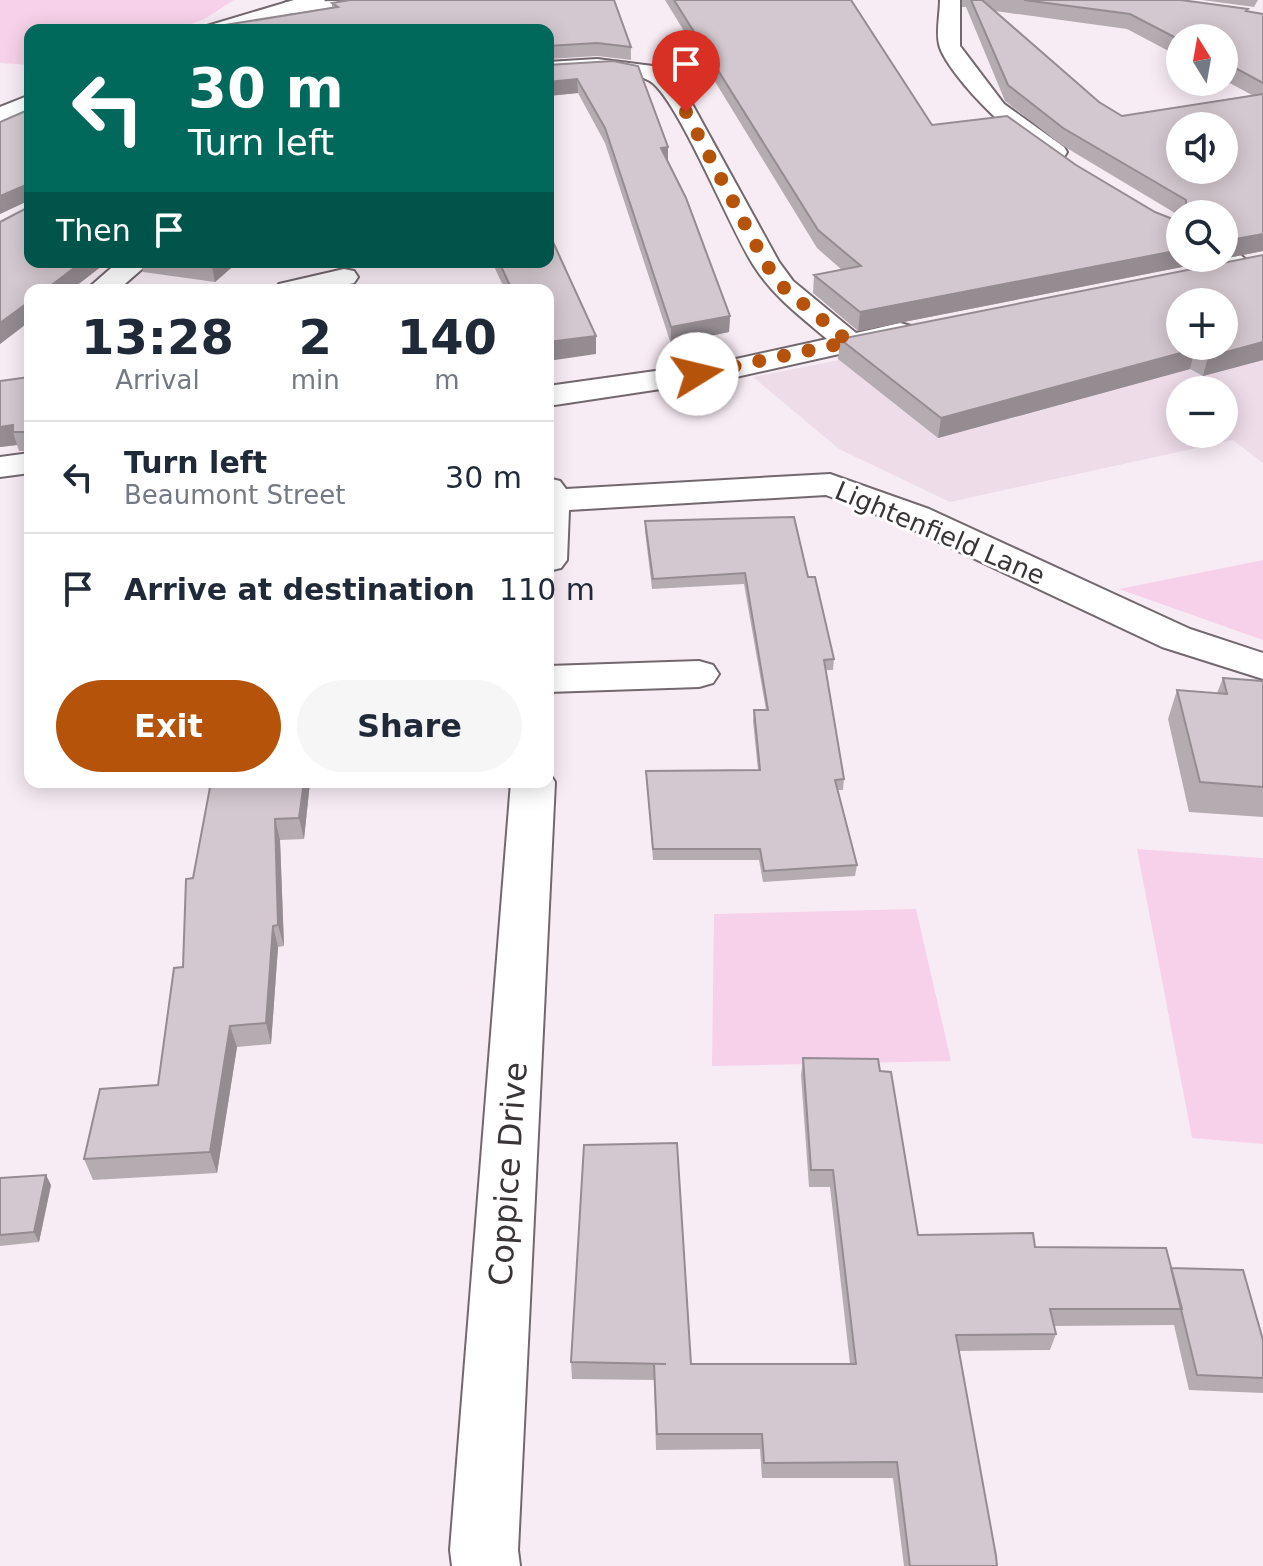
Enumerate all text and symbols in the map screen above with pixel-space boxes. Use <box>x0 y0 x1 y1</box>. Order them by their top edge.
north arrow <box>1166 24 1238 96</box>
map controls <box>1166 24 1238 448</box>
pin <box>652 30 720 112</box>
icon: arrive <box>664 42 708 86</box>
text: 30 m <box>188 55 344 120</box>
icon: left <box>56 56 160 160</box>
button: sound <box>1166 112 1238 184</box>
text: Turn left <box>188 122 334 163</box>
button: search <box>1166 200 1238 272</box>
icon: arrive <box>147 208 191 252</box>
text: Then <box>56 213 131 248</box>
button: + <box>1166 288 1238 360</box>
text: 13:28 <box>81 309 234 365</box>
text: 2 <box>299 309 332 365</box>
text: 140 <box>397 309 497 365</box>
position arrow <box>655 332 739 416</box>
text: Arrival <box>115 365 200 395</box>
text: min <box>291 365 340 395</box>
text: m <box>434 365 460 395</box>
button: − <box>1166 376 1238 448</box>
text: Turn left <box>124 445 267 480</box>
icon: left <box>56 455 100 499</box>
text: 30 m <box>445 460 522 495</box>
street label: Lightenfield Lane <box>831 475 1049 591</box>
text: Beaumont Street <box>124 480 345 510</box>
icon: arrive <box>56 567 100 611</box>
text: Arrive at destination <box>124 572 475 607</box>
text: 110 m <box>499 572 595 607</box>
button: Exit <box>56 680 281 772</box>
button: Share <box>297 680 522 772</box>
street label: Coppice Drive <box>481 1061 535 1287</box>

